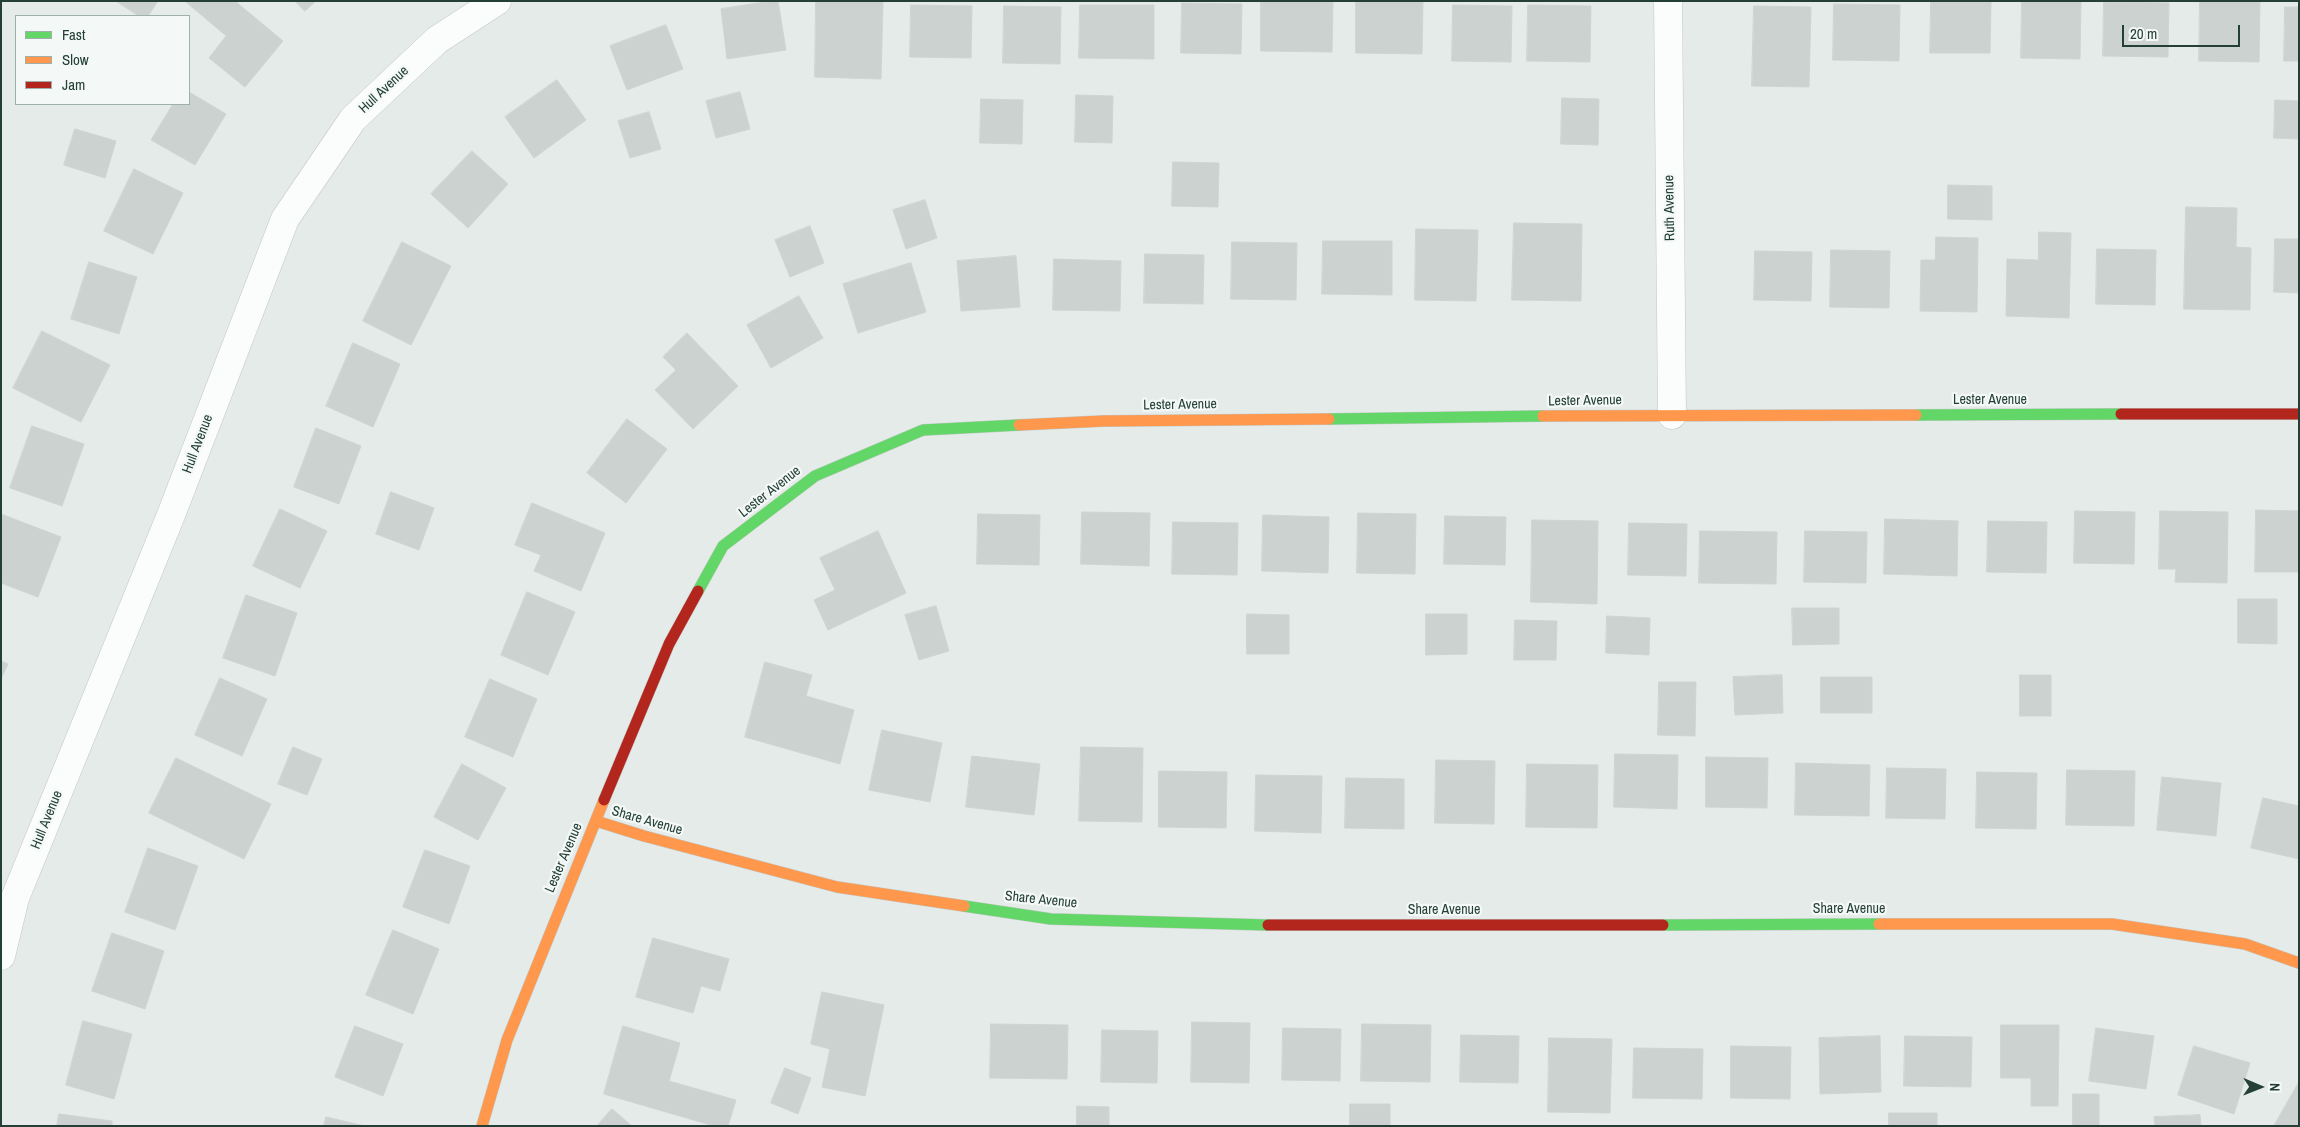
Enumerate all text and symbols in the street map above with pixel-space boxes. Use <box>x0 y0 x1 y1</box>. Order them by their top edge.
legend <box>15 15 190 105</box>
scale bar <box>2125 15 2242 47</box>
text: 20 m <box>2130 23 2157 44</box>
text: Fast <box>62 24 85 45</box>
text: Slow <box>62 49 89 70</box>
street label: Hull Avenue <box>356 63 412 117</box>
text: Jam <box>62 74 85 95</box>
street label: Ruth Avenue <box>1661 175 1679 241</box>
street label: Lester Avenue <box>1548 392 1622 410</box>
street label: Lester Avenue <box>1953 392 2027 408</box>
street label: Lester Avenue <box>1143 396 1217 414</box>
street label: Hull Avenue <box>179 412 217 476</box>
street label: Lester Avenue <box>736 463 804 521</box>
street label: Hull Avenue <box>28 788 66 852</box>
street label: Share Avenue <box>610 803 684 839</box>
street label: Lester Avenue <box>542 821 586 895</box>
street label: Share Avenue <box>1004 888 1078 912</box>
street label: Share Avenue <box>1813 901 1885 917</box>
street label: Share Avenue <box>1408 902 1480 918</box>
north arrow <box>2235 1062 2285 1112</box>
text: N <box>2266 1083 2284 1092</box>

